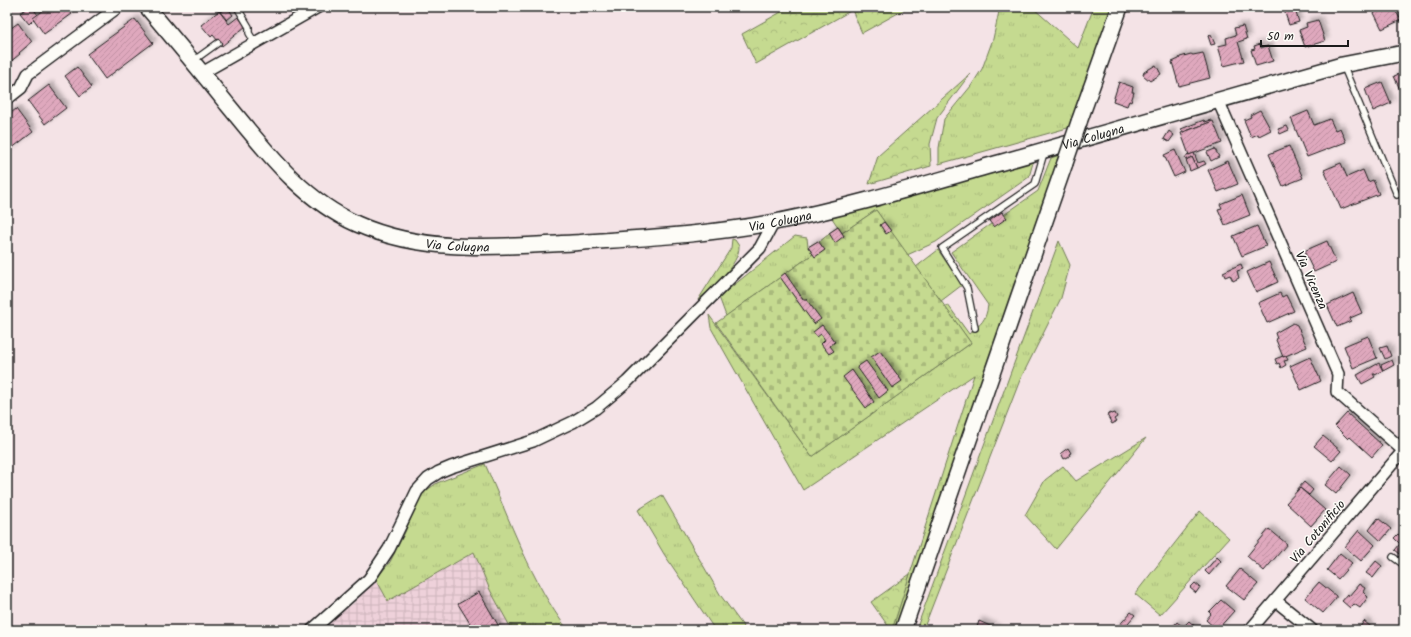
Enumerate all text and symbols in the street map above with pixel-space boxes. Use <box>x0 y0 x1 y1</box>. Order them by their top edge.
scale bar <box>1261 22 1348 48</box>
text: 50 m <box>1267 27 1294 46</box>
street label: Via Colugna <box>1060 119 1127 157</box>
street label: Via Colugna <box>747 205 814 238</box>
street label: Via Colugna <box>424 234 490 259</box>
street label: Via Vicenza <box>1288 248 1333 313</box>
street label: Via Cotonificio <box>1285 495 1351 568</box>

